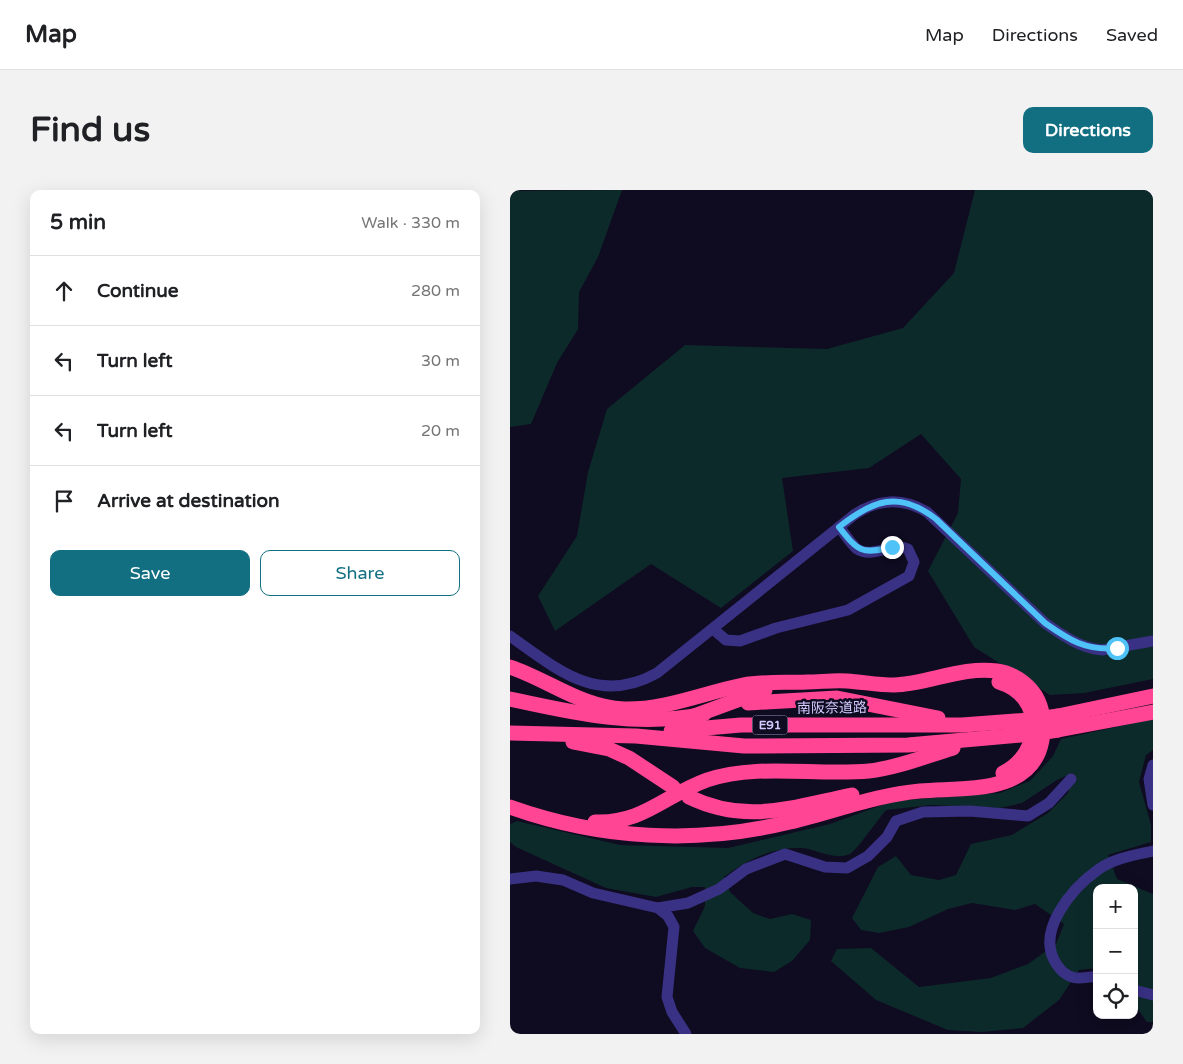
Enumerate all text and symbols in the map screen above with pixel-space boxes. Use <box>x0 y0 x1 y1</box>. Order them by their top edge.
text: Map <box>25 20 77 49</box>
text: Map <box>925 24 964 46</box>
text: Directions <box>992 24 1078 46</box>
text: Saved <box>1106 24 1158 46</box>
button: Directions <box>1023 107 1153 153</box>
text: Find us <box>30 109 150 151</box>
text: 5 min <box>50 210 106 235</box>
text: Walk · 330 m <box>361 213 460 233</box>
icon: ahead <box>50 277 78 305</box>
text: Continue <box>97 280 179 302</box>
text: 280 m <box>411 281 460 301</box>
icon: left <box>50 347 78 375</box>
text: Turn left <box>97 350 173 372</box>
text: 30 m <box>421 351 460 371</box>
icon: left <box>50 417 78 445</box>
text: Turn left <box>97 420 173 442</box>
text: 20 m <box>421 421 460 441</box>
icon: arrive <box>50 487 78 515</box>
text: Arrive at destination <box>97 490 280 512</box>
route end <box>881 536 904 559</box>
button: Save <box>50 550 250 596</box>
button: Share <box>260 550 460 596</box>
route start <box>1106 637 1129 660</box>
street label: 南阪奈道路 <box>797 699 867 717</box>
road number: E91 <box>752 716 788 734</box>
map controls <box>1093 884 1138 1019</box>
button: + <box>1093 884 1138 929</box>
button: − <box>1093 929 1138 974</box>
button: locate <box>1093 974 1138 1019</box>

